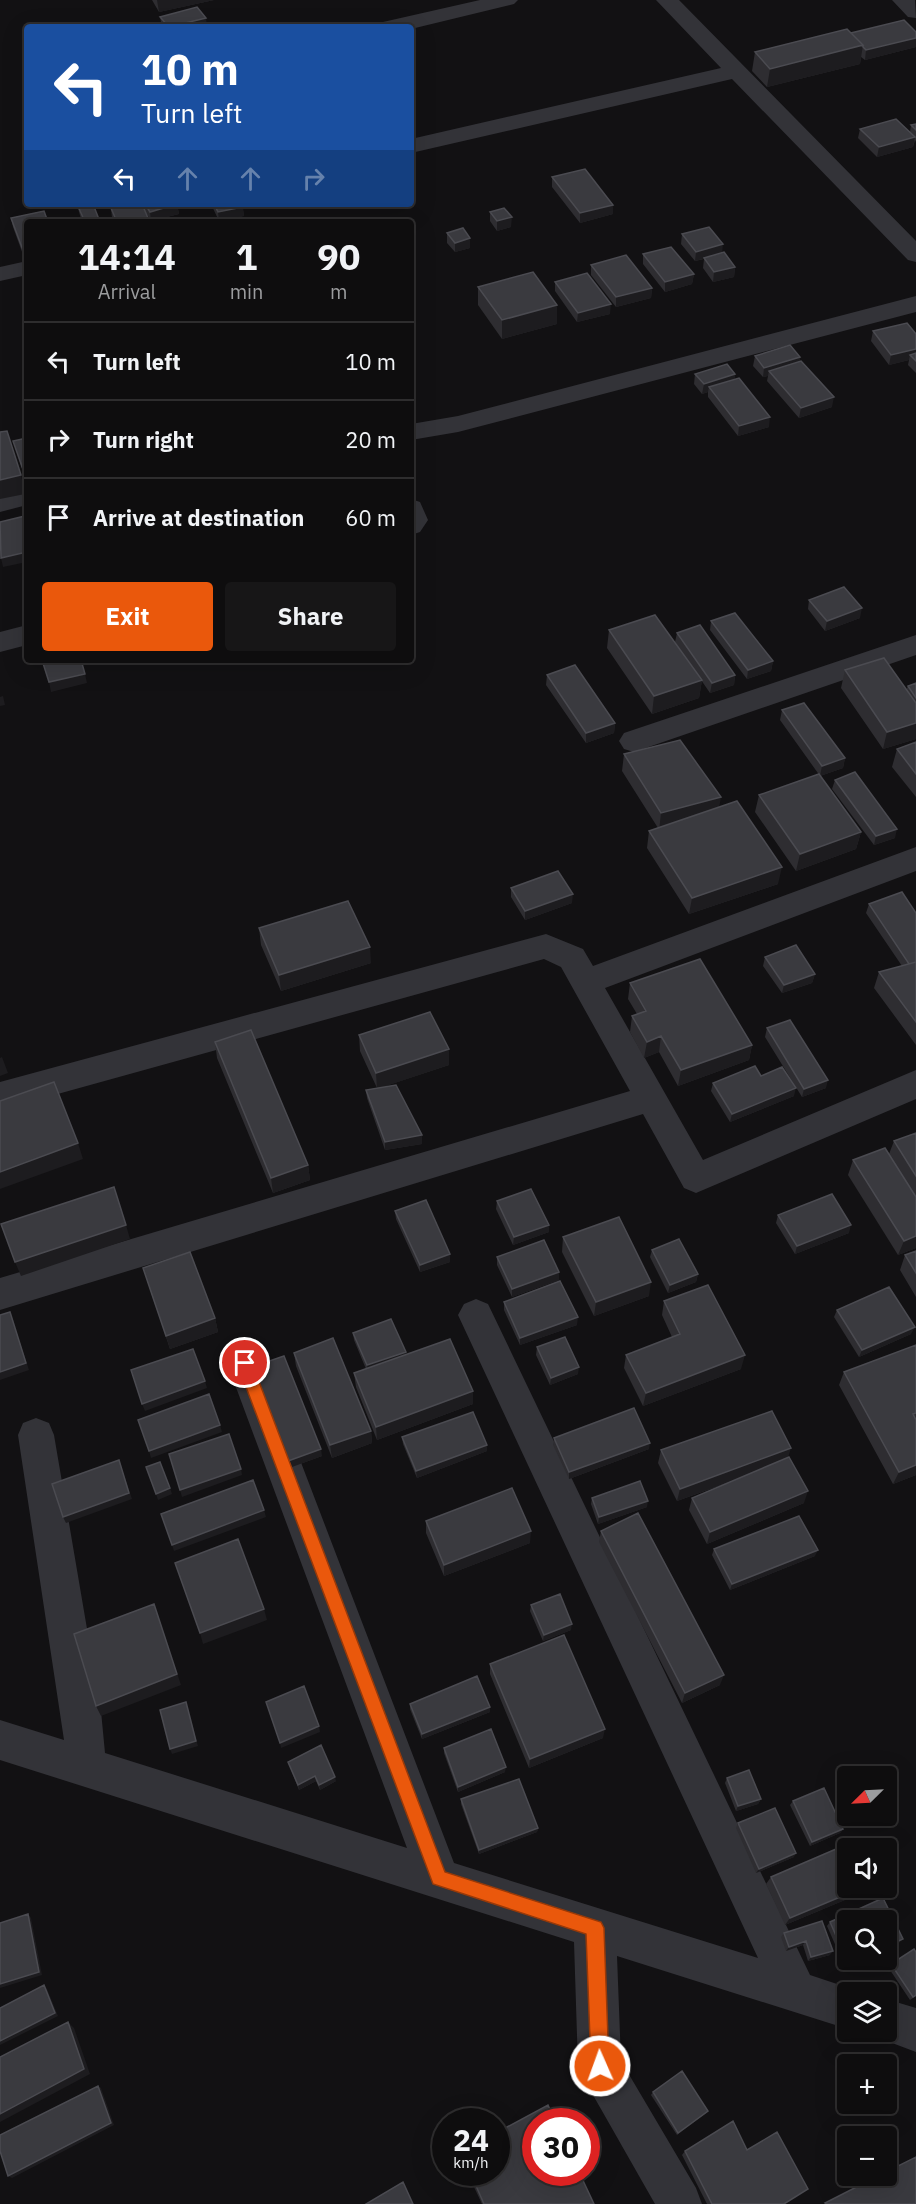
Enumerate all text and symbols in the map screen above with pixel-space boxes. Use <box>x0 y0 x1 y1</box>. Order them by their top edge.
text: 10 m <box>141 42 239 97</box>
icon: left <box>42 48 120 126</box>
text: Turn left <box>141 95 242 130</box>
icon: left <box>108 162 141 195</box>
icon: ahead <box>171 162 204 195</box>
icon: ahead <box>234 162 267 195</box>
icon: right <box>297 162 330 195</box>
text: 14:14 <box>78 233 176 280</box>
text: 1 <box>236 233 257 280</box>
text: 90 <box>317 233 360 280</box>
text: Arrival <box>98 278 156 305</box>
text: min <box>230 278 263 305</box>
text: m <box>330 278 347 305</box>
icon: left <box>42 345 75 378</box>
text: Turn left <box>93 347 181 376</box>
text: 10 m <box>345 347 396 376</box>
icon: right <box>42 423 75 456</box>
text: Turn right <box>93 425 194 454</box>
text: 20 m <box>345 425 396 454</box>
icon: arrive <box>42 501 75 534</box>
text: Arrive at destination <box>93 503 304 532</box>
text: 60 m <box>345 503 396 532</box>
button: Exit <box>42 582 213 651</box>
button: Share <box>225 582 396 651</box>
pin <box>219 1337 270 1388</box>
icon: arrive <box>228 1346 261 1379</box>
north arrow <box>837 1766 897 1826</box>
map controls <box>837 1766 897 2186</box>
button: sound <box>837 1838 897 1898</box>
button: search <box>837 1910 897 1970</box>
button: layers <box>837 1982 897 2042</box>
position arrow <box>568 2034 632 2098</box>
button: + <box>837 2054 897 2114</box>
speed limit sign: 30 <box>522 2108 600 2186</box>
text: 24 <box>453 2120 489 2159</box>
button: − <box>837 2126 897 2186</box>
text: km/h <box>453 2153 489 2172</box>

